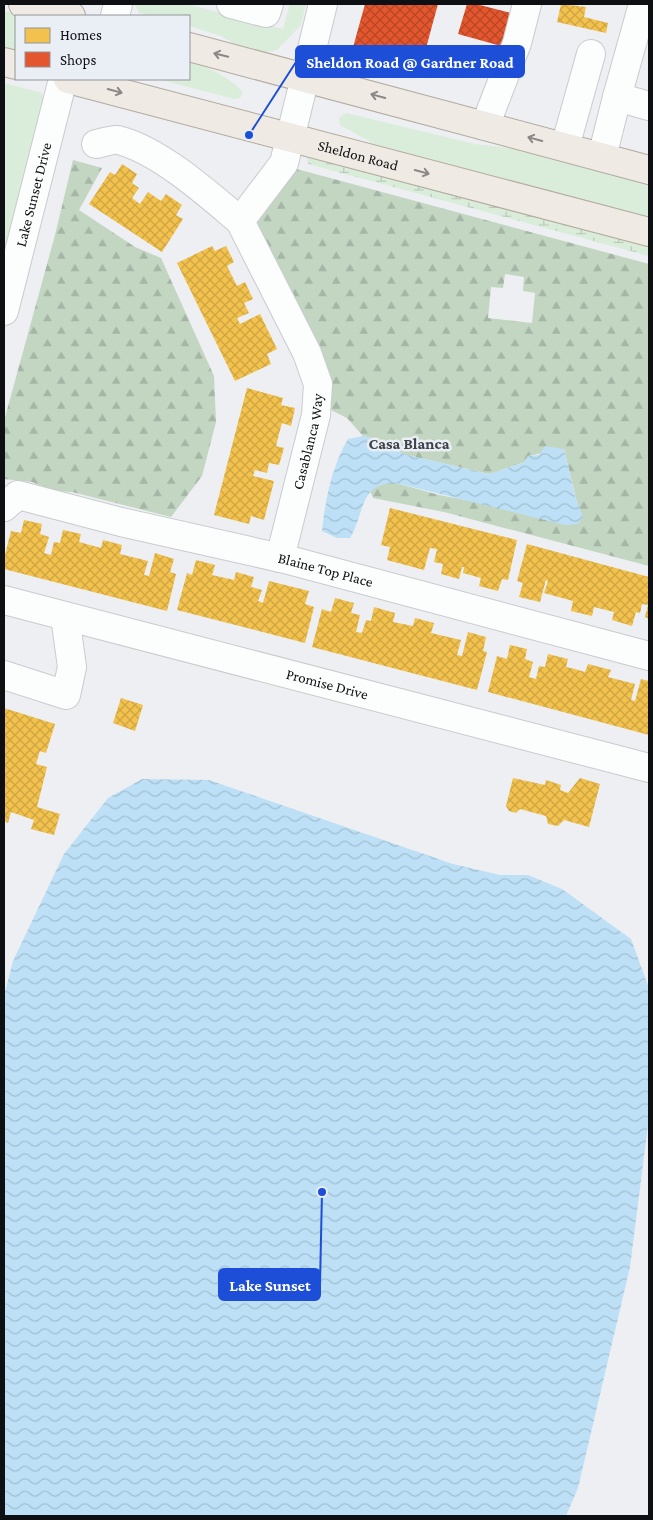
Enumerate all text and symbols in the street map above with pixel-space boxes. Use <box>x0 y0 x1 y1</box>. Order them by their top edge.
legend <box>15 15 190 80</box>
text: Homes <box>60 27 102 43</box>
callout: Sheldon Road @ Gardner Road <box>296 46 524 77</box>
one-way arrow <box>213 50 229 59</box>
text: Shops <box>60 52 96 69</box>
text: Sheldon Road @ Gardner Road <box>306 54 514 71</box>
one-way arrow <box>106 87 122 96</box>
one-way arrow <box>370 91 386 101</box>
one-way arrow <box>527 134 543 143</box>
street label: Sheldon Road <box>316 137 400 174</box>
street label: Lake Sunset Drive <box>13 141 55 248</box>
one-way arrow <box>414 168 430 177</box>
street label: Casablanca Way <box>290 393 326 491</box>
district label: Casa Blanca <box>369 435 450 452</box>
street label: Blaine Top Place <box>277 550 375 590</box>
street label: Promise Drive <box>285 666 370 703</box>
callout: Lake Sunset <box>219 1269 320 1300</box>
text: Lake Sunset <box>229 1277 311 1294</box>

